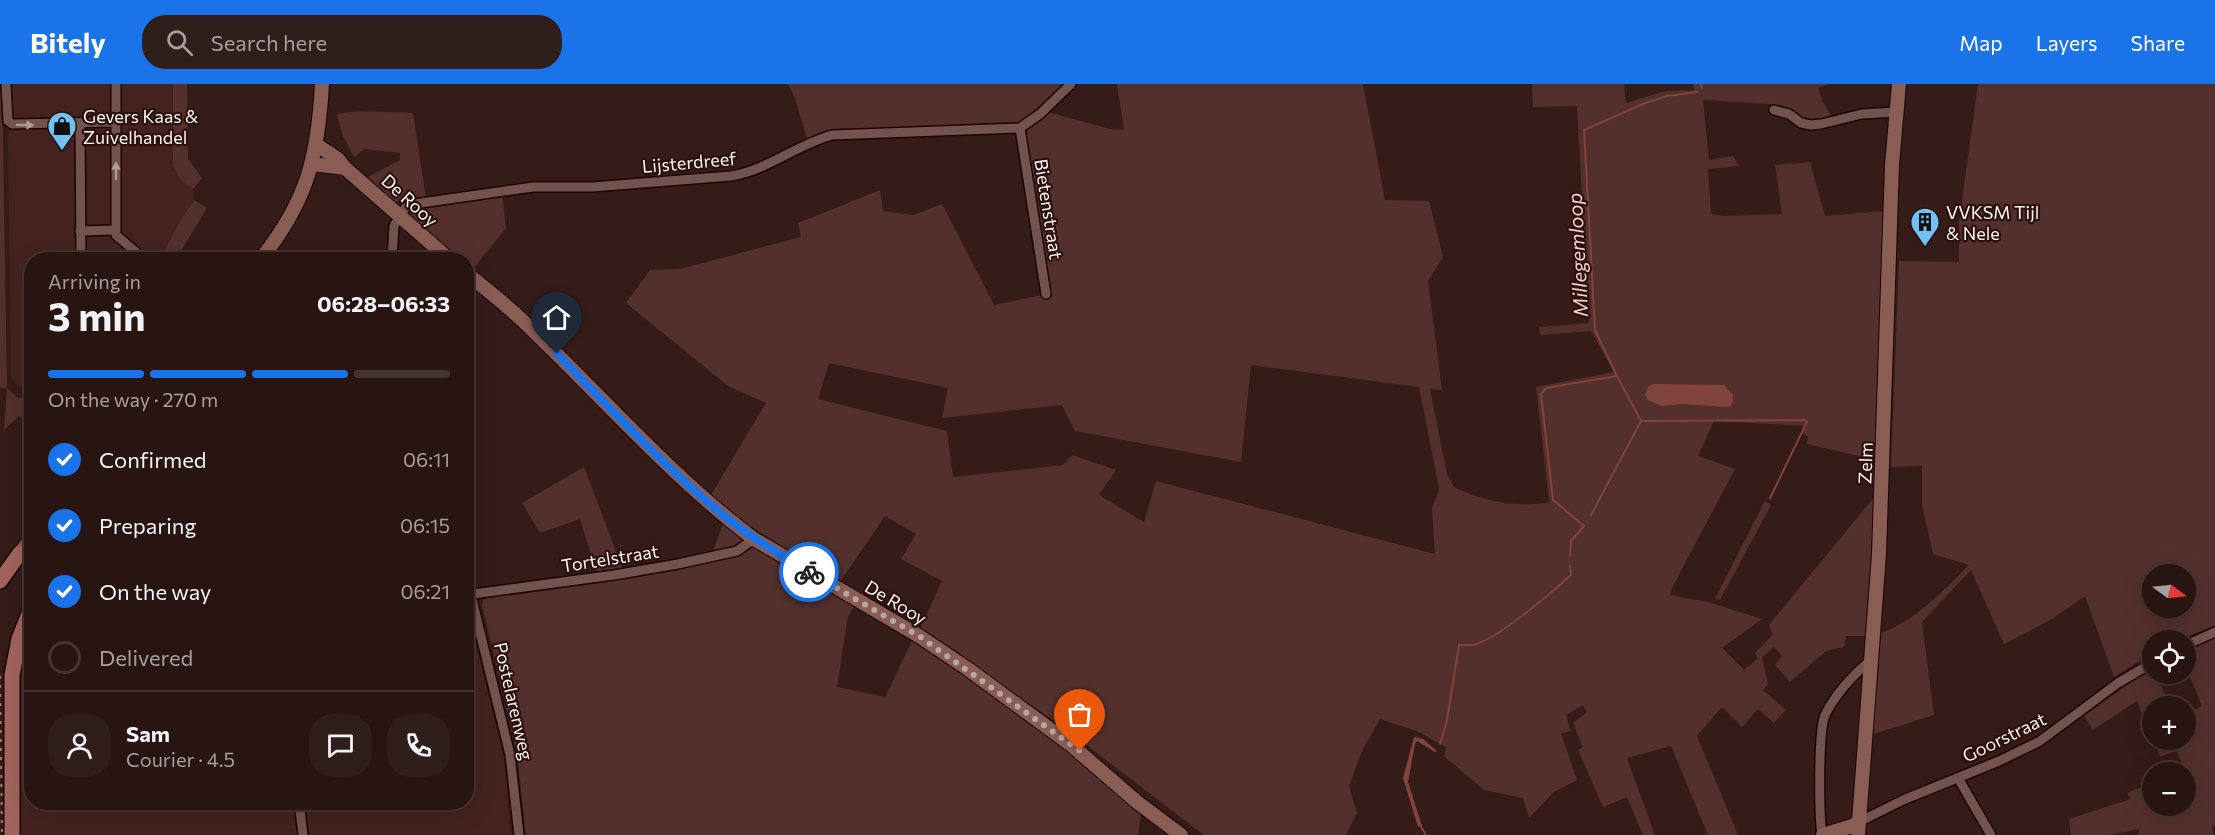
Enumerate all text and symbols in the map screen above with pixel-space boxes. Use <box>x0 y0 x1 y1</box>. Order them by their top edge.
search box <box>142 15 562 69</box>
text: Bitely <box>30 25 106 59</box>
icon: search <box>163 26 196 59</box>
text: Search here <box>211 29 327 56</box>
text: Map <box>1959 30 2003 55</box>
text: Layers <box>2036 30 2098 55</box>
text: Share <box>2131 30 2185 55</box>
place label: Gevers Kaas & Zuivelhandel <box>83 105 198 148</box>
shop icon: Gevers Kaas & Zuivelhandel <box>46 110 78 152</box>
one-way arrow <box>15 120 34 130</box>
street label: Lijsterdreef <box>641 147 738 177</box>
street label: Bietenstraat <box>1030 157 1068 261</box>
one-way arrow <box>111 162 121 181</box>
street label: De Rooy <box>377 169 443 231</box>
water label: Millegemloop <box>1562 192 1592 318</box>
place label: VVKSM Tijl & Nele <box>1946 201 2039 244</box>
building icon: VVKSM Tijl & Nele <box>1909 206 1941 248</box>
text: Arriving in <box>48 269 141 293</box>
text: 06:28–06:33 <box>317 290 450 317</box>
text: 3 min <box>48 291 146 339</box>
pin <box>531 292 582 354</box>
icon: home <box>540 301 573 334</box>
text: On the way · 270 m <box>48 387 218 411</box>
street label: Zelm <box>1853 442 1877 484</box>
icon: check <box>48 443 81 476</box>
text: Confirmed <box>99 446 206 473</box>
text: 06:11 <box>403 447 450 471</box>
icon: check <box>48 509 81 542</box>
text: Preparing <box>99 512 196 539</box>
text: 06:15 <box>400 513 450 537</box>
street label: Tortelstraat <box>560 539 660 577</box>
courier <box>779 542 839 602</box>
icon: bike <box>793 556 826 589</box>
north arrow <box>2142 564 2196 618</box>
map controls <box>2142 564 2196 816</box>
icon: check <box>48 575 81 608</box>
street label: De Rooy <box>861 575 931 629</box>
text: On the way <box>99 578 211 605</box>
text: 06:21 <box>400 579 450 603</box>
button: locate <box>2142 630 2196 684</box>
street label: Postelarenweg <box>490 640 538 762</box>
text: Delivered <box>99 644 193 671</box>
pin <box>1054 689 1105 751</box>
button: + <box>2142 696 2196 750</box>
icon: bag <box>1063 698 1096 731</box>
street label: Goorstraat <box>1959 707 2049 767</box>
button: person <box>48 714 111 777</box>
button: chat <box>309 714 372 777</box>
button: phone <box>387 714 450 777</box>
text: Sam <box>126 720 170 747</box>
text: Courier · 4.5 <box>126 747 235 771</box>
button: − <box>2142 762 2196 816</box>

